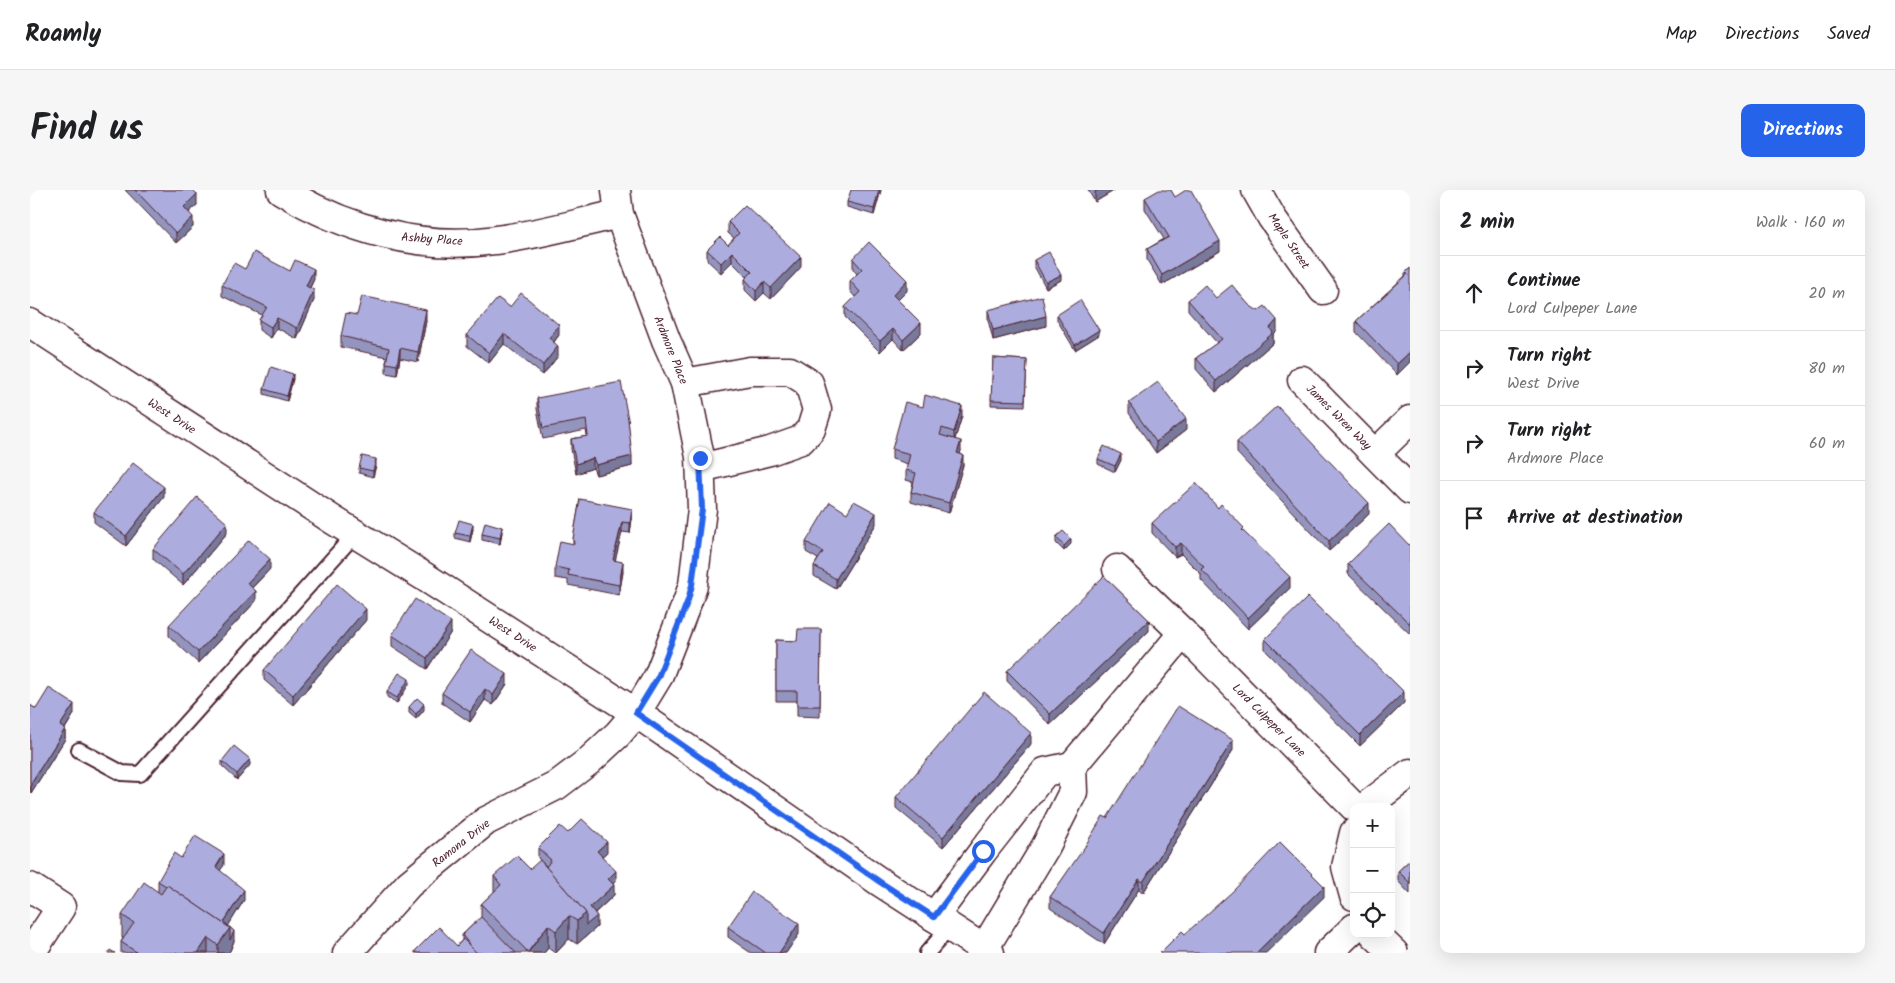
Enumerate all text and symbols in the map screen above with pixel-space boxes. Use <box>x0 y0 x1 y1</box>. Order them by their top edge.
text: Roamly <box>25 15 101 54</box>
text: Map <box>1665 20 1697 49</box>
text: Directions <box>1725 20 1799 49</box>
text: Saved <box>1827 20 1870 49</box>
text: Find us <box>30 102 143 158</box>
button: Directions <box>1741 104 1865 157</box>
text: 2 min <box>1460 206 1515 239</box>
street label: Maple Street <box>1263 209 1315 274</box>
text: Walk · 160 m <box>1756 210 1845 235</box>
street label: Ashby Place <box>401 228 464 251</box>
text: Continue <box>1507 266 1580 296</box>
icon: ahead <box>1460 279 1488 307</box>
text: 20 m <box>1809 281 1845 306</box>
text: Lord Culpeper Lane <box>1507 296 1637 321</box>
street label: Ardmore Place <box>648 313 693 388</box>
text: Turn right <box>1507 341 1592 371</box>
icon: right <box>1460 354 1488 382</box>
text: 80 m <box>1808 356 1845 381</box>
text: West Drive <box>1507 371 1580 396</box>
street label: James Wren Way <box>1301 380 1376 455</box>
street label: West Drive <box>144 394 200 440</box>
text: Turn right <box>1507 416 1592 446</box>
icon: right <box>1460 429 1488 457</box>
text: 60 m <box>1809 431 1845 456</box>
text: Ardmore Place <box>1507 446 1603 471</box>
route end <box>689 447 712 470</box>
text: Arrive at destination <box>1507 503 1683 533</box>
icon: arrive <box>1460 504 1488 532</box>
street label: West Drive <box>485 612 541 658</box>
street label: Lord Culpeper Lane <box>1227 679 1310 762</box>
map controls <box>1350 803 1395 938</box>
button: + <box>1350 803 1395 848</box>
street label: Ramona Drive <box>428 814 495 872</box>
route start <box>972 840 995 863</box>
button: − <box>1350 848 1395 893</box>
button: locate <box>1350 893 1395 938</box>

